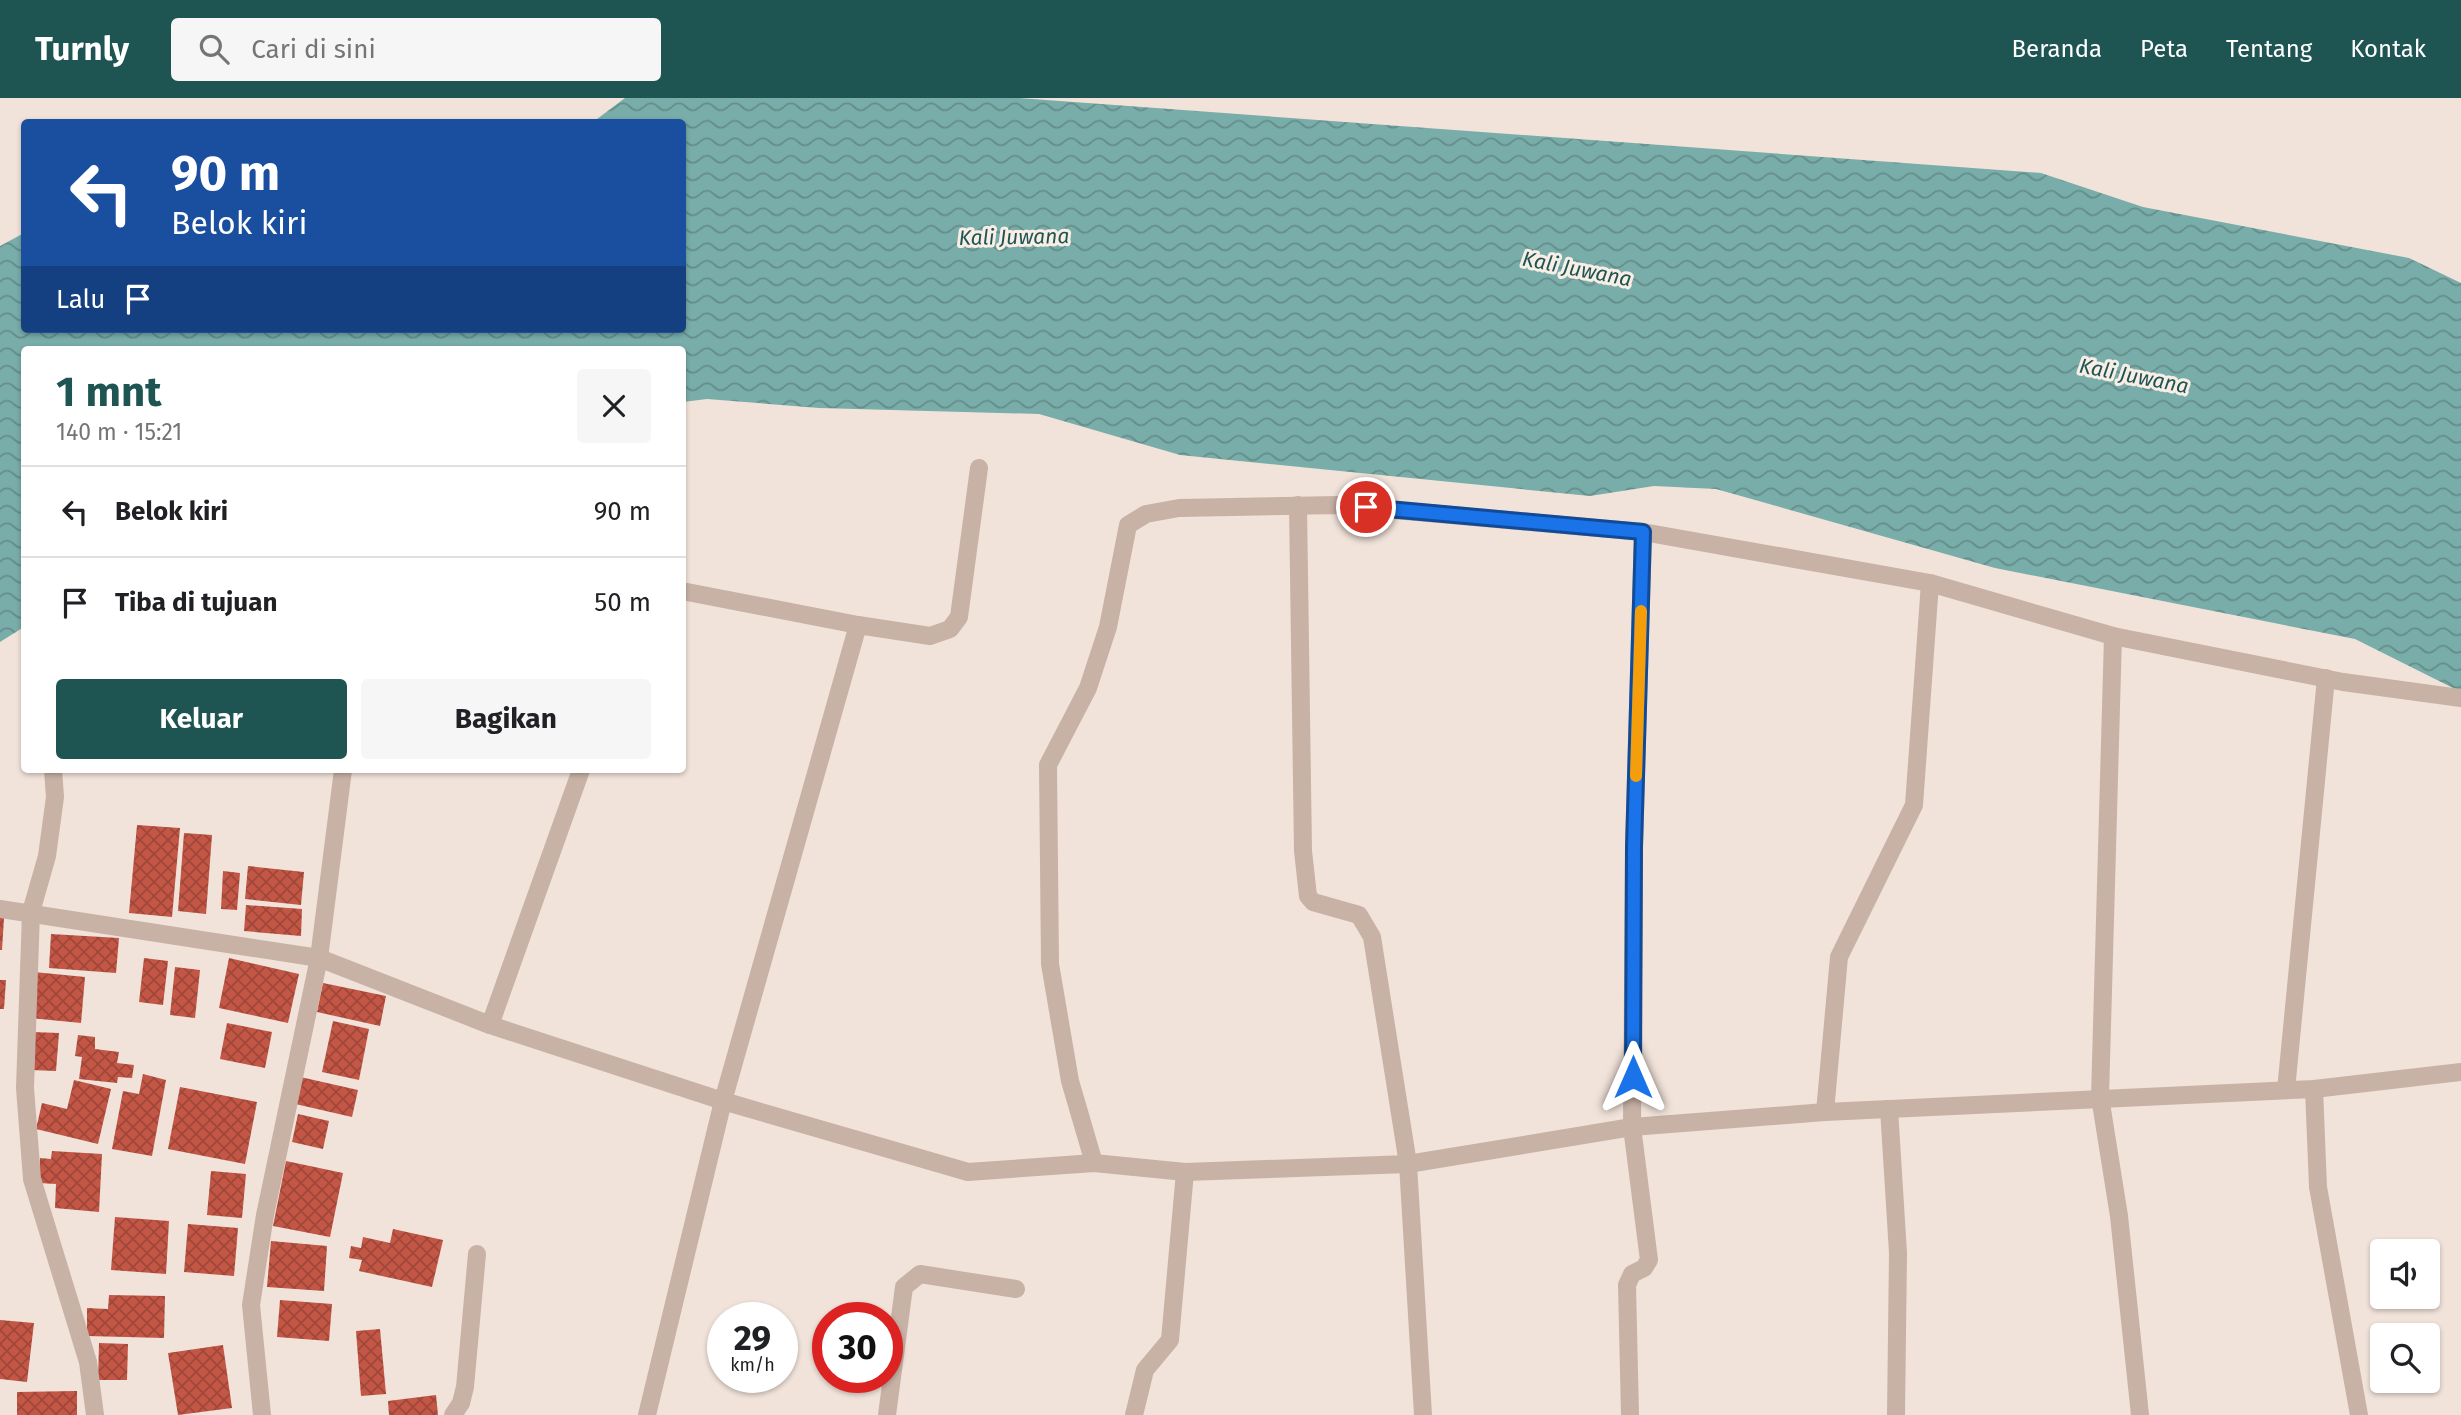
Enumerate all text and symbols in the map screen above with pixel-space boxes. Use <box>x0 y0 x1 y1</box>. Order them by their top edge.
search box <box>171 18 661 81</box>
text: Turnly <box>35 29 129 69</box>
icon: search <box>195 30 233 68</box>
text: Cari di sini <box>251 34 376 65</box>
text: Beranda <box>2011 35 2102 63</box>
text: Peta <box>2140 35 2188 63</box>
text: Tentang <box>2226 35 2312 63</box>
text: Kontak <box>2350 35 2426 63</box>
text: 90 m <box>171 144 280 203</box>
icon: left <box>56 147 147 238</box>
text: Belok kiri <box>171 204 307 242</box>
water label: Kali Juwana <box>958 223 1070 251</box>
water label: Kali Juwana <box>1520 246 1634 292</box>
icon: arrive <box>119 280 157 318</box>
text: Lalu <box>56 284 105 315</box>
water label: Kali Juwana <box>2077 353 2191 399</box>
text: 1 mnt <box>56 367 161 417</box>
button: close <box>577 369 651 443</box>
text: 140 m · 15:21 <box>56 418 182 446</box>
pin <box>1336 477 1396 537</box>
icon: arrive <box>1347 488 1385 526</box>
icon: left <box>56 493 94 531</box>
text: Belok kiri <box>115 496 228 527</box>
text: 90 m <box>594 496 651 527</box>
icon: arrive <box>56 584 94 622</box>
text: Tiba di tujuan <box>115 587 277 618</box>
text: 50 m <box>594 587 651 618</box>
button: Keluar <box>56 679 347 759</box>
button: Bagikan <box>361 679 651 759</box>
position arrow <box>1596 1040 1670 1114</box>
map controls <box>2370 1239 2440 1393</box>
button: sound <box>2370 1239 2440 1309</box>
speed limit sign: 30 <box>812 1302 903 1393</box>
text: 29 <box>734 1317 771 1359</box>
button: search <box>2370 1323 2440 1393</box>
text: km/h <box>730 1354 775 1376</box>

